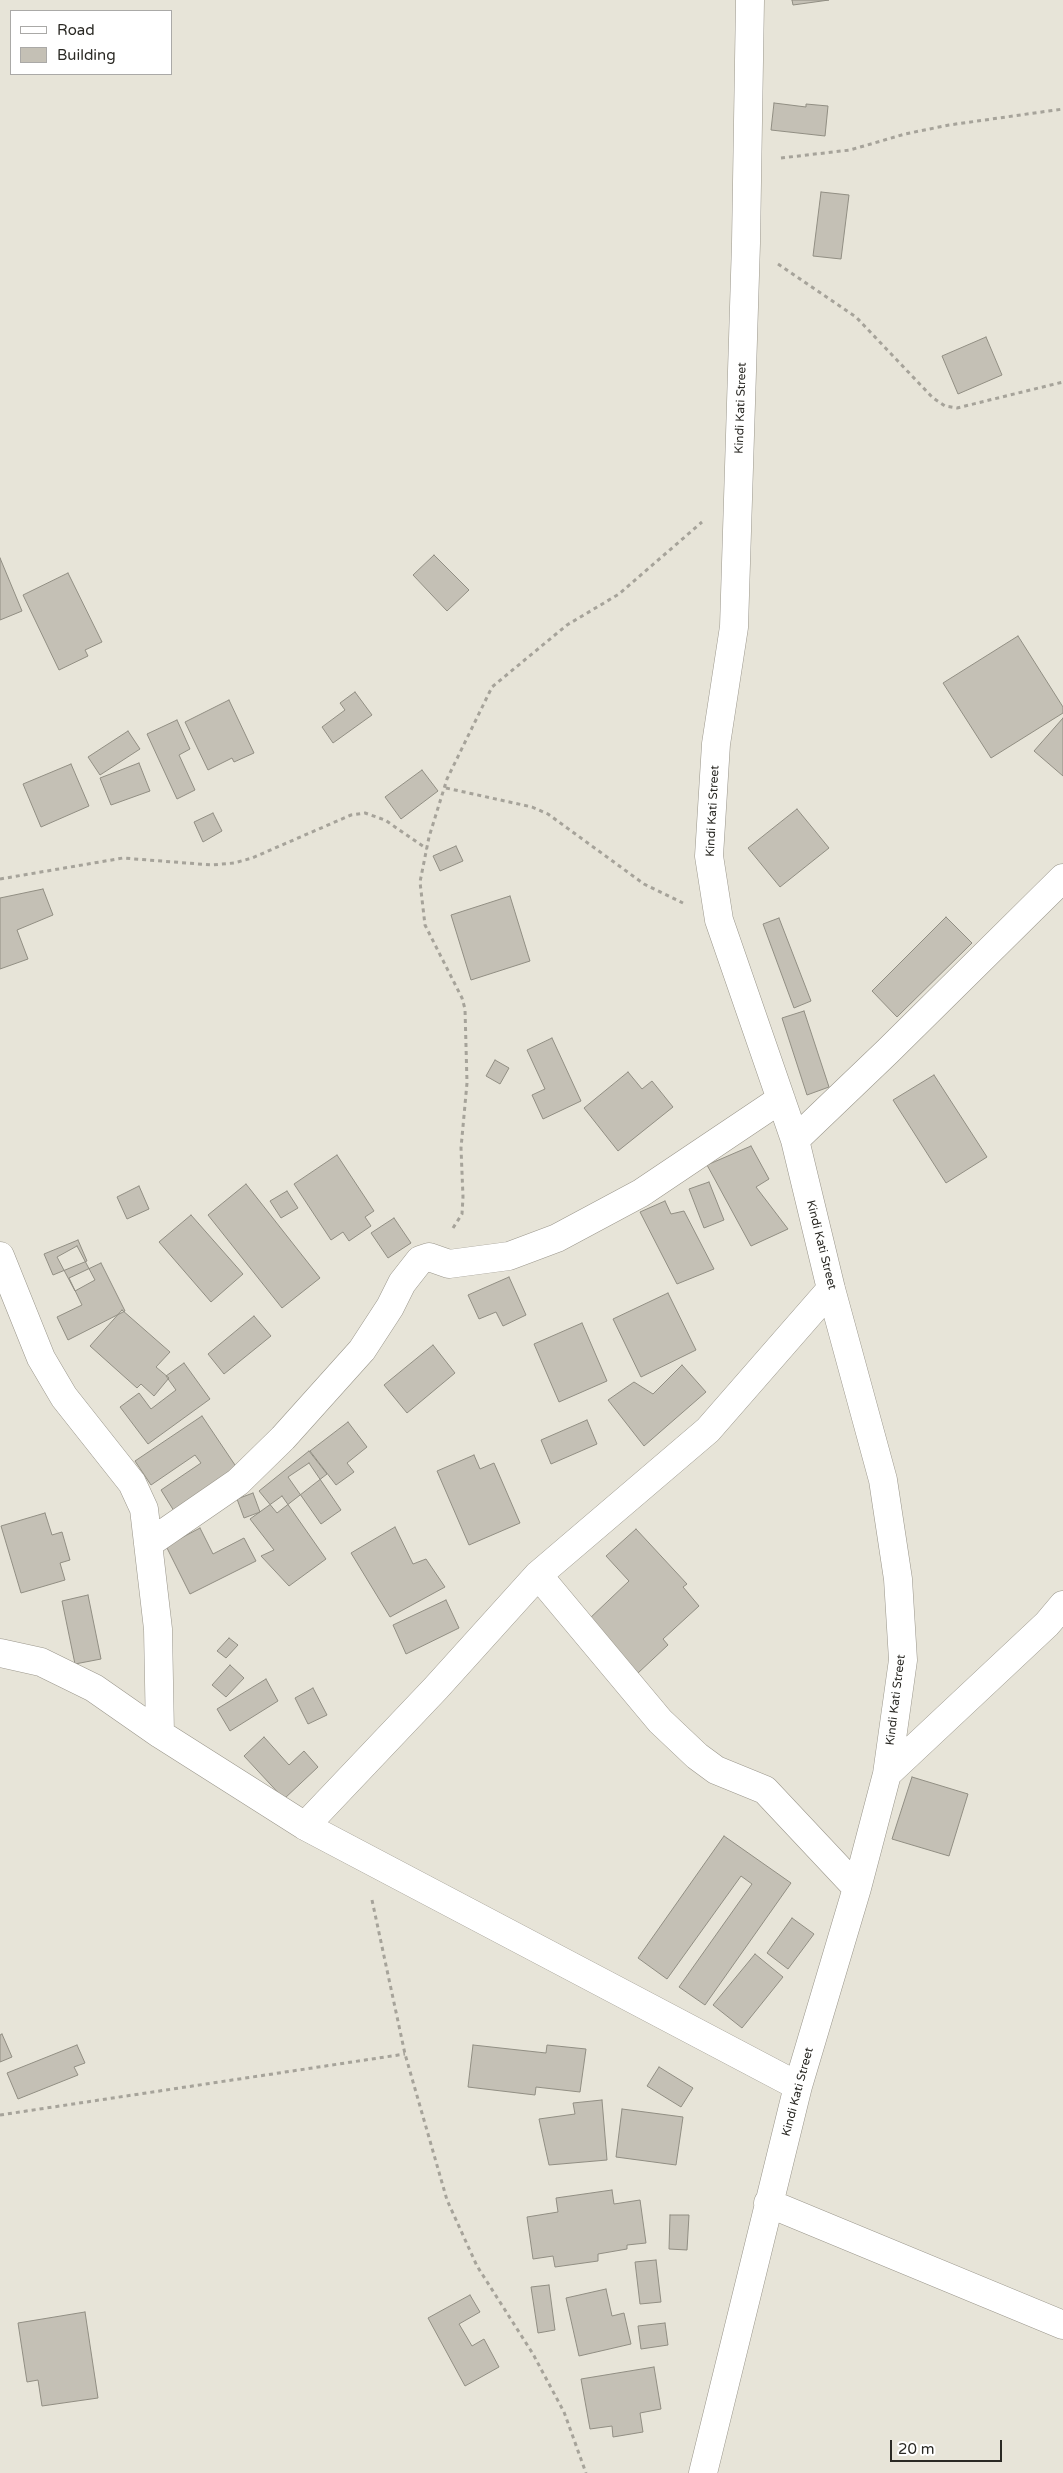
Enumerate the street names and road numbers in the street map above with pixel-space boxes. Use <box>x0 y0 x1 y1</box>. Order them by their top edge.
street label: Kindi Kati Street <box>732 362 750 454</box>
street label: Kindi Kati Street <box>703 765 723 857</box>
street label: Kindi Kati Street <box>803 1199 839 1291</box>
street label: Kindi Kati Street <box>883 1654 909 1746</box>
street label: Kindi Kati Street <box>779 2046 817 2138</box>

